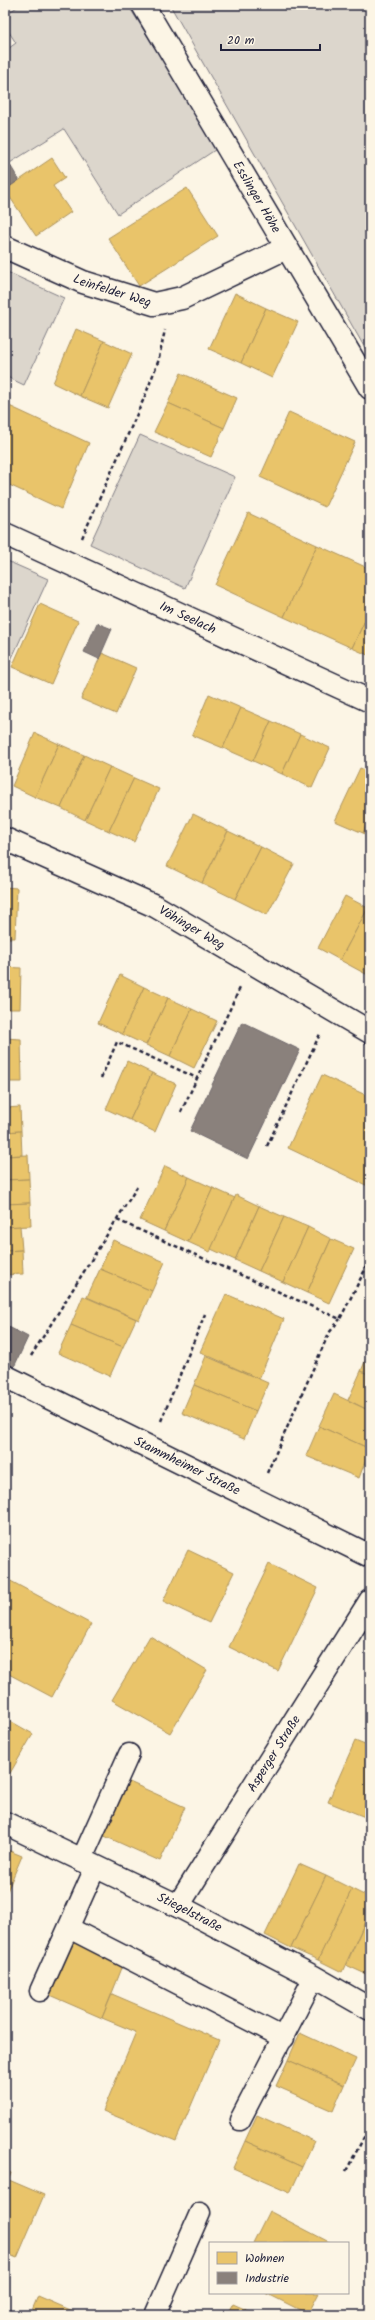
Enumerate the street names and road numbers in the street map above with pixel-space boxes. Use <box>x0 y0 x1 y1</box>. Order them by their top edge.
street label: Esslinger Höhe <box>227 157 286 237</box>
street label: Leinfelder Weg <box>70 268 154 313</box>
street label: Im Seelach <box>156 596 220 640</box>
street label: Vöhinger Weg <box>155 900 229 955</box>
street label: Stammheimer Straße <box>130 1431 244 1501</box>
street label: Asperger Straße <box>242 1711 306 1796</box>
street label: Stiegelstraße <box>153 1887 226 1938</box>

